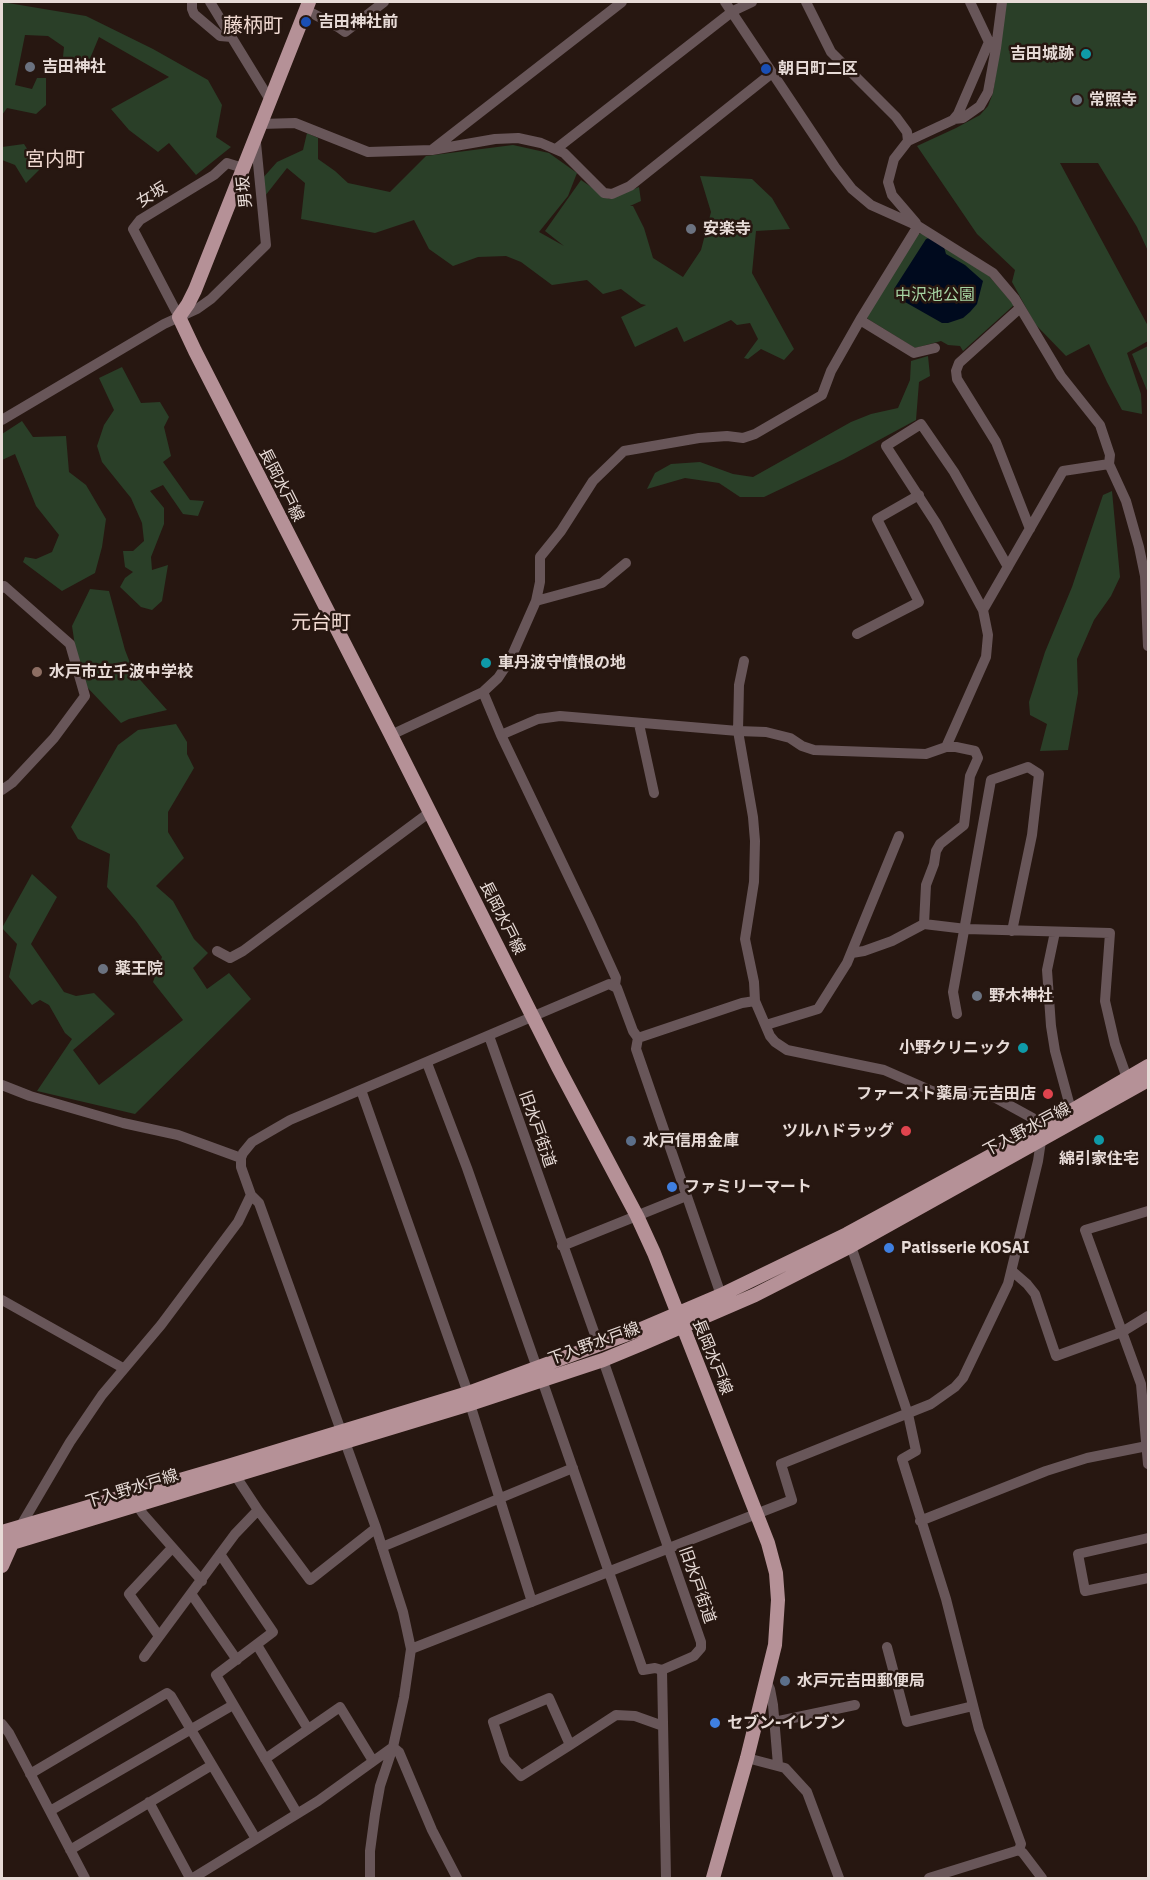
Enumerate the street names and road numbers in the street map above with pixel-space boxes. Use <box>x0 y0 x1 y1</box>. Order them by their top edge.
street label: 男坂 <box>234 175 256 209</box>
street label: 女坂 <box>133 178 171 212</box>
street label: 長岡水戸線 <box>254 445 308 525</box>
street label: 長岡水戸線 <box>475 878 529 958</box>
street label: 旧水戸街道 <box>515 1088 559 1170</box>
street label: 下入野水戸線 <box>980 1099 1074 1161</box>
street label: 長岡水戸線 <box>688 1316 736 1398</box>
street label: 下入野水戸線 <box>546 1319 642 1369</box>
street label: 下入野水戸線 <box>83 1466 181 1512</box>
street label: 旧水戸街道 <box>675 1544 719 1626</box>

